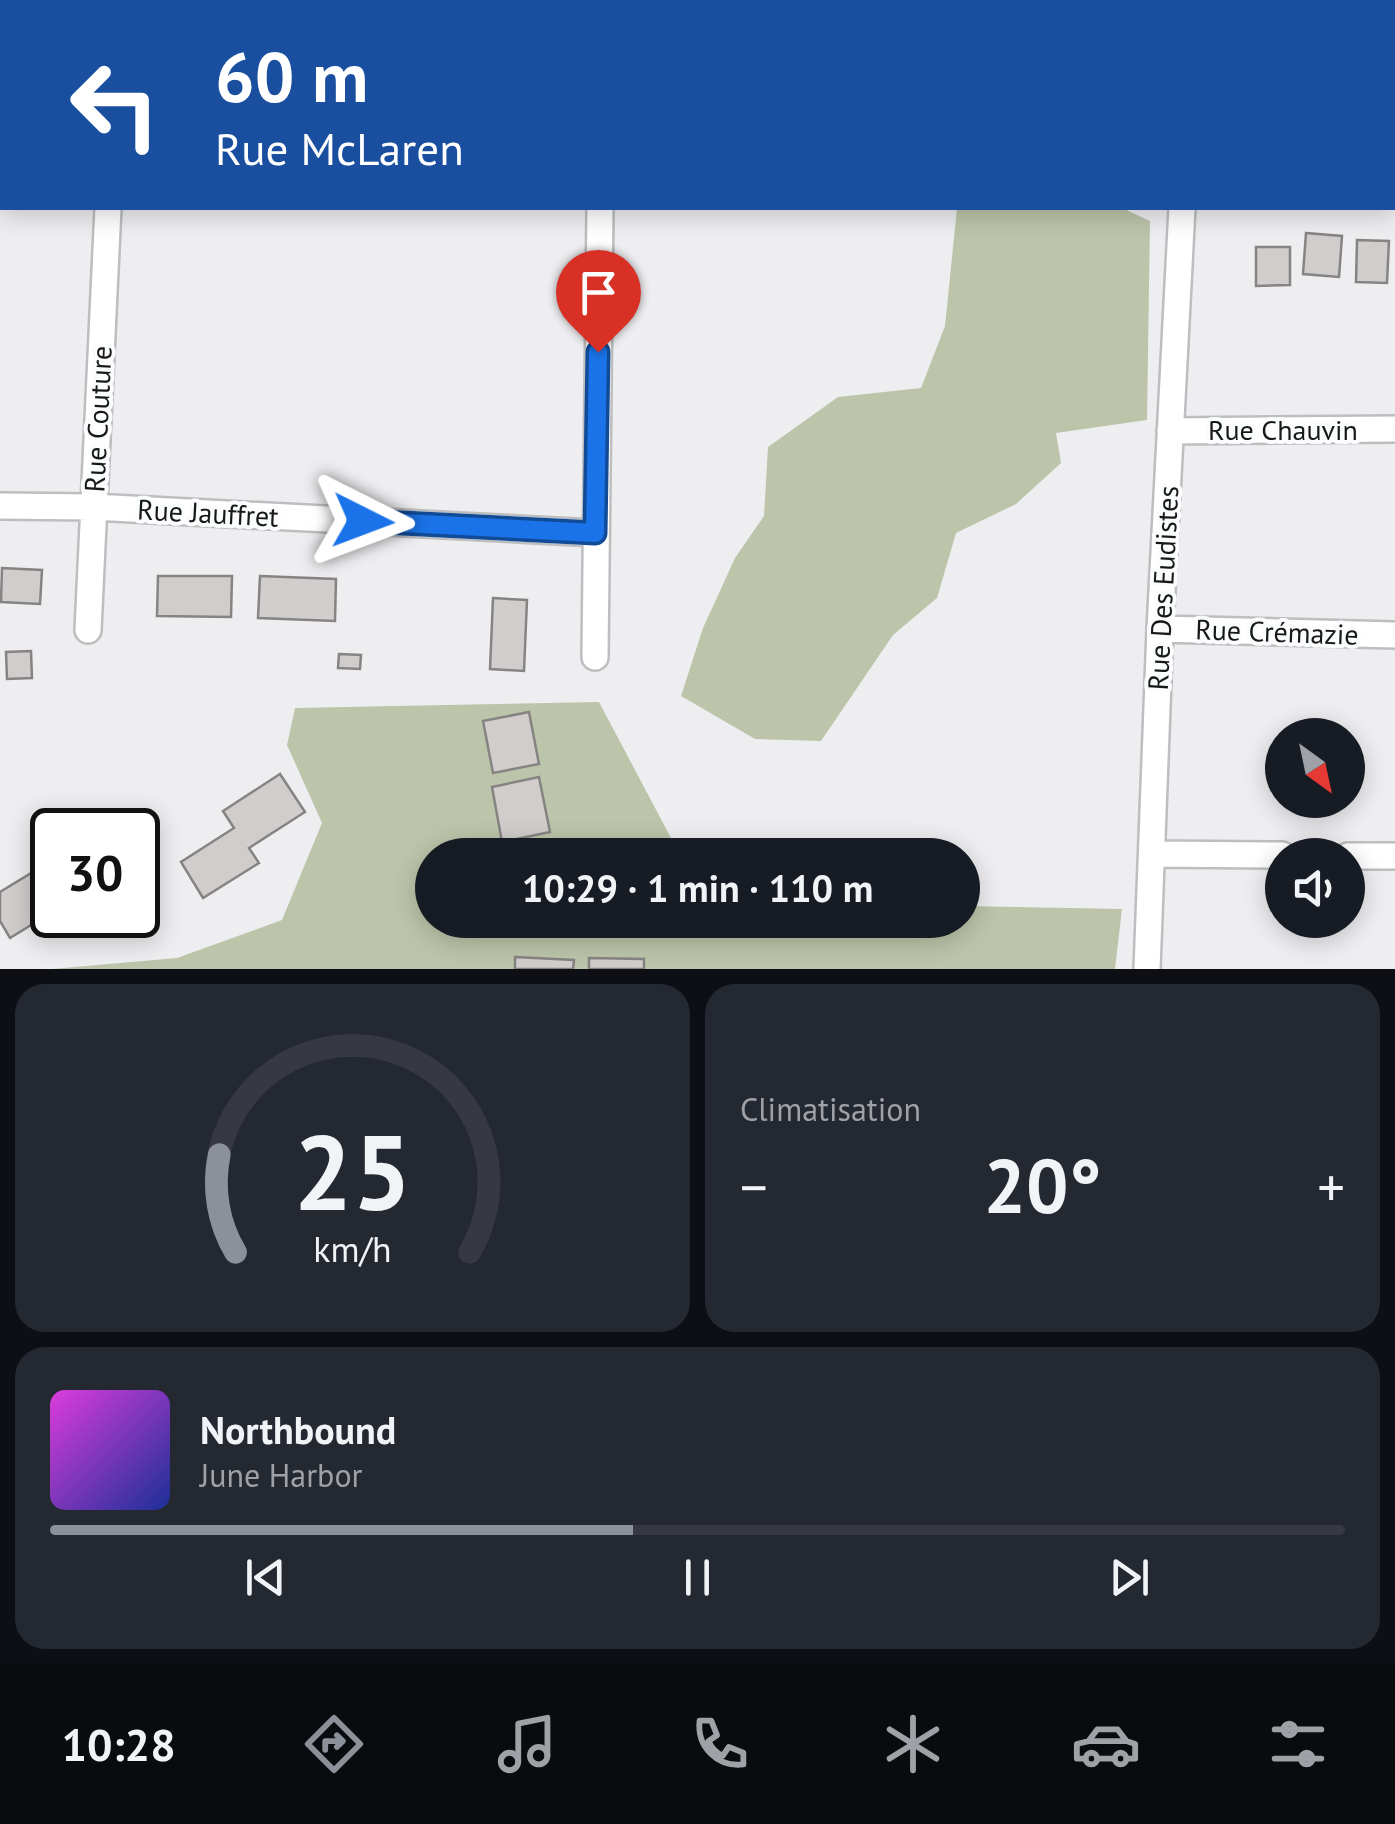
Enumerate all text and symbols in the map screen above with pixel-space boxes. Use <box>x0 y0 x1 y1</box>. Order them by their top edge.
text: 60 m <box>215 31 368 121</box>
icon: left <box>50 40 180 170</box>
text: Rue McLaren <box>215 119 464 177</box>
pin <box>556 250 641 353</box>
icon: arrive <box>571 265 626 320</box>
street label: Rue Couture <box>75 345 120 493</box>
street label: Rue Chauvin <box>1208 411 1358 448</box>
position arrow <box>311 469 415 573</box>
street label: Rue Des Eudistes <box>1139 485 1186 691</box>
street label: Rue Jauffret <box>136 490 280 535</box>
street label: Rue Crémazie <box>1195 610 1359 653</box>
north arrow <box>1265 718 1365 818</box>
map controls <box>1265 718 1365 938</box>
speed limit sign: 30 <box>30 808 160 938</box>
button: sound <box>1265 838 1365 938</box>
text: 10:29 · 1 min · 110 m <box>522 863 873 912</box>
text: Climatisation <box>740 1088 921 1130</box>
text: 25 <box>294 1104 411 1239</box>
text: 20° <box>984 1137 1101 1234</box>
text: − <box>740 1151 768 1222</box>
text: + <box>1317 1151 1345 1222</box>
text: km/h <box>313 1226 392 1272</box>
text: Northbound <box>200 1405 396 1454</box>
text: June Harbor <box>200 1454 362 1496</box>
icon: previous <box>238 1550 293 1605</box>
icon: pause <box>670 1550 725 1605</box>
icon: next <box>1102 1550 1157 1605</box>
icon: directions <box>299 1709 369 1779</box>
icon: music <box>492 1709 562 1779</box>
icon: phone <box>685 1709 755 1779</box>
icon: climate <box>878 1709 948 1779</box>
icon: car <box>1071 1709 1141 1779</box>
icon: filters <box>1263 1709 1333 1779</box>
text: 10:28 <box>61 1715 176 1773</box>

